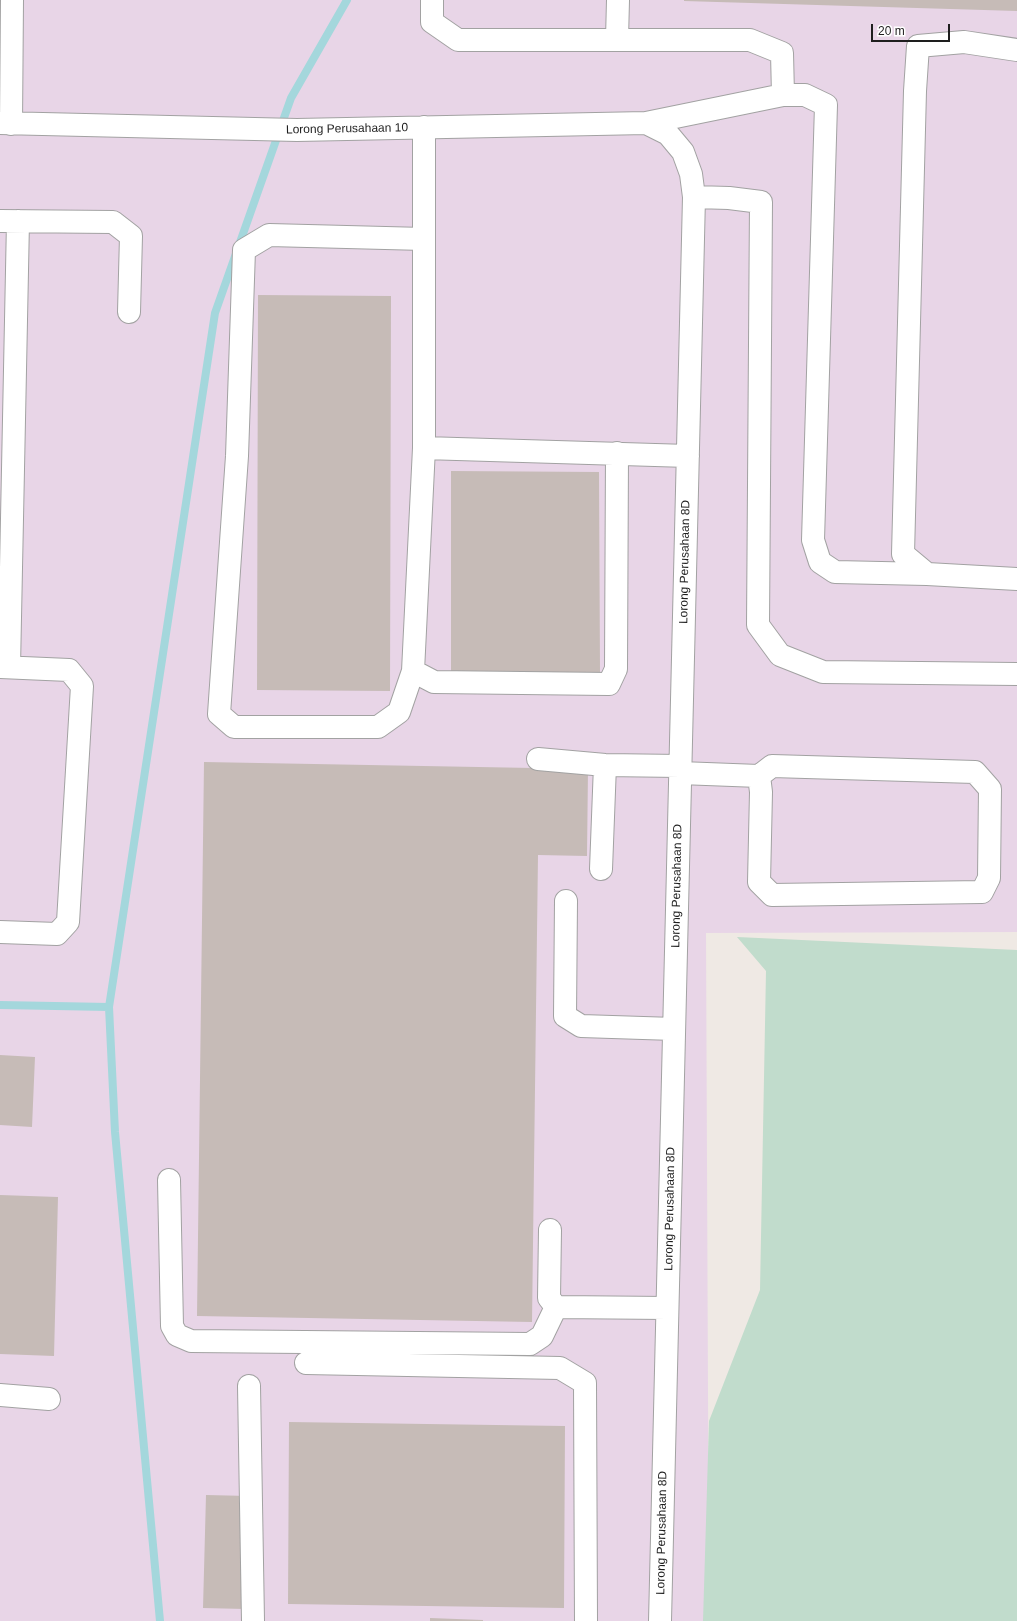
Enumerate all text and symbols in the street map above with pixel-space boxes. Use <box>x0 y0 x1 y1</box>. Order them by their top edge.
scale bar <box>873 16 952 42</box>
text: 20 m <box>878 24 905 38</box>
street label: Lorong Perusahaan 10 <box>286 121 408 137</box>
street label: Lorong Perusahaan 8D <box>677 500 693 624</box>
street label: Lorong Perusahaan 8D <box>669 824 685 948</box>
street label: Lorong Perusahaan 8D <box>662 1147 678 1271</box>
street label: Lorong Perusahaan 8D <box>654 1471 670 1595</box>

